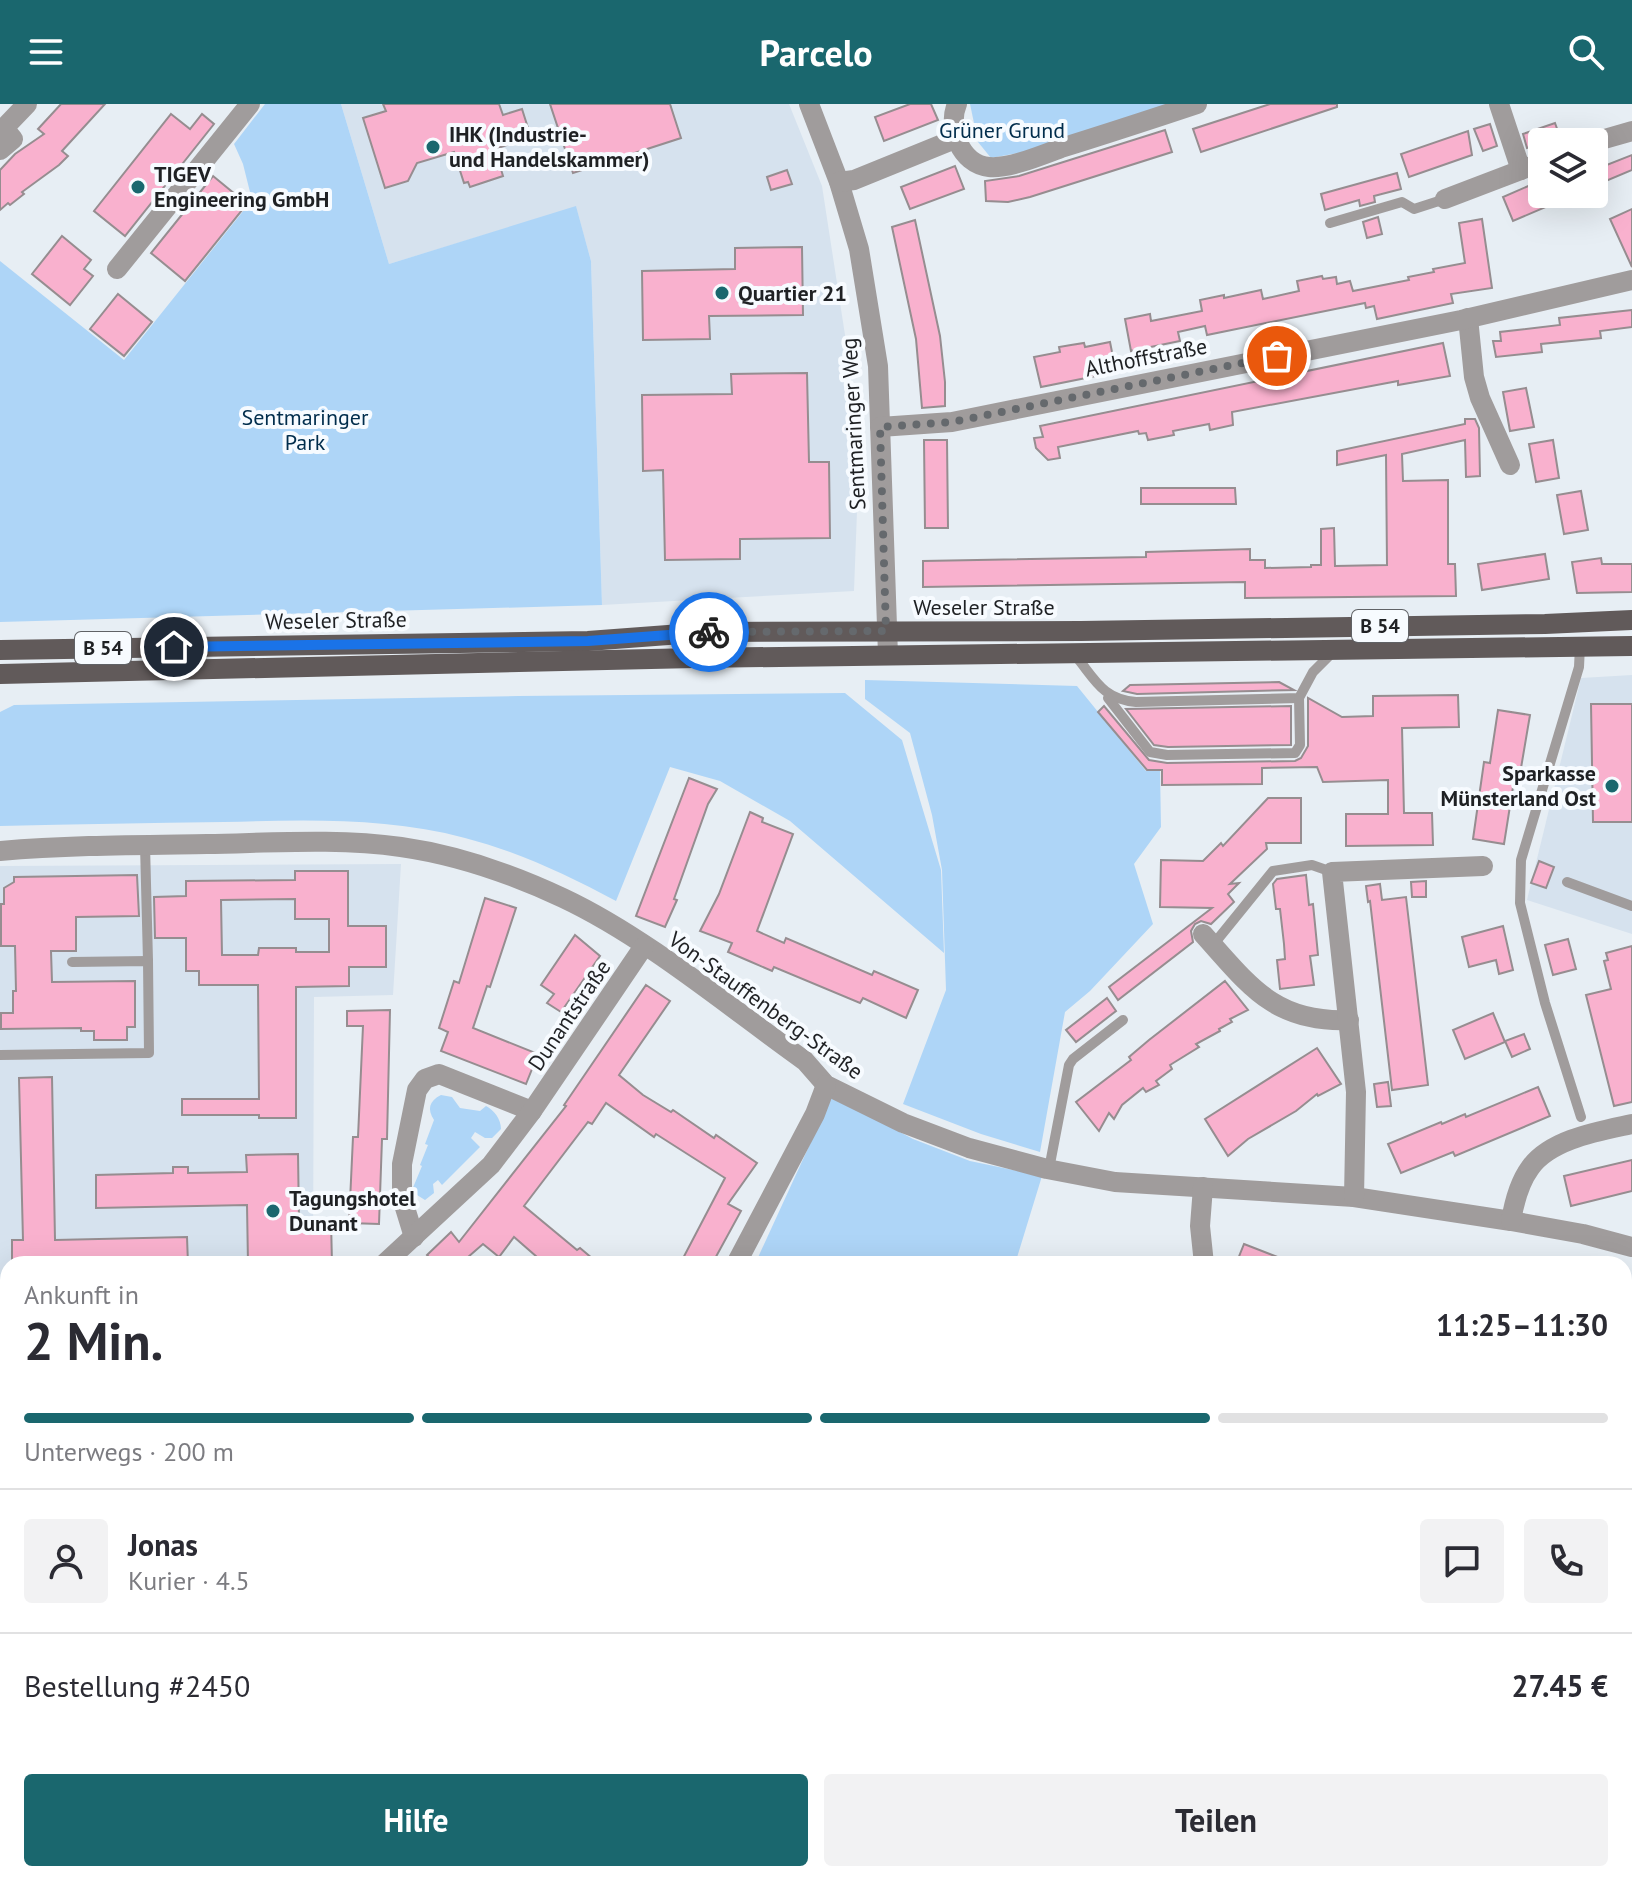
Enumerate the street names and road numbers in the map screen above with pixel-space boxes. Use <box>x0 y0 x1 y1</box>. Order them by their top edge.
street label: Althoffstraße <box>1083 331 1209 383</box>
street label: Sentmaringer Weg <box>835 337 871 511</box>
street label: Weseler Straße <box>913 593 1055 621</box>
street label: Weseler Straße <box>265 605 407 635</box>
road number: B 54 <box>1352 610 1408 642</box>
road number: B 54 <box>75 632 131 664</box>
street label: Von-Stauffenberg-Straße <box>662 924 869 1085</box>
street label: Dunantstraße <box>522 954 616 1076</box>

